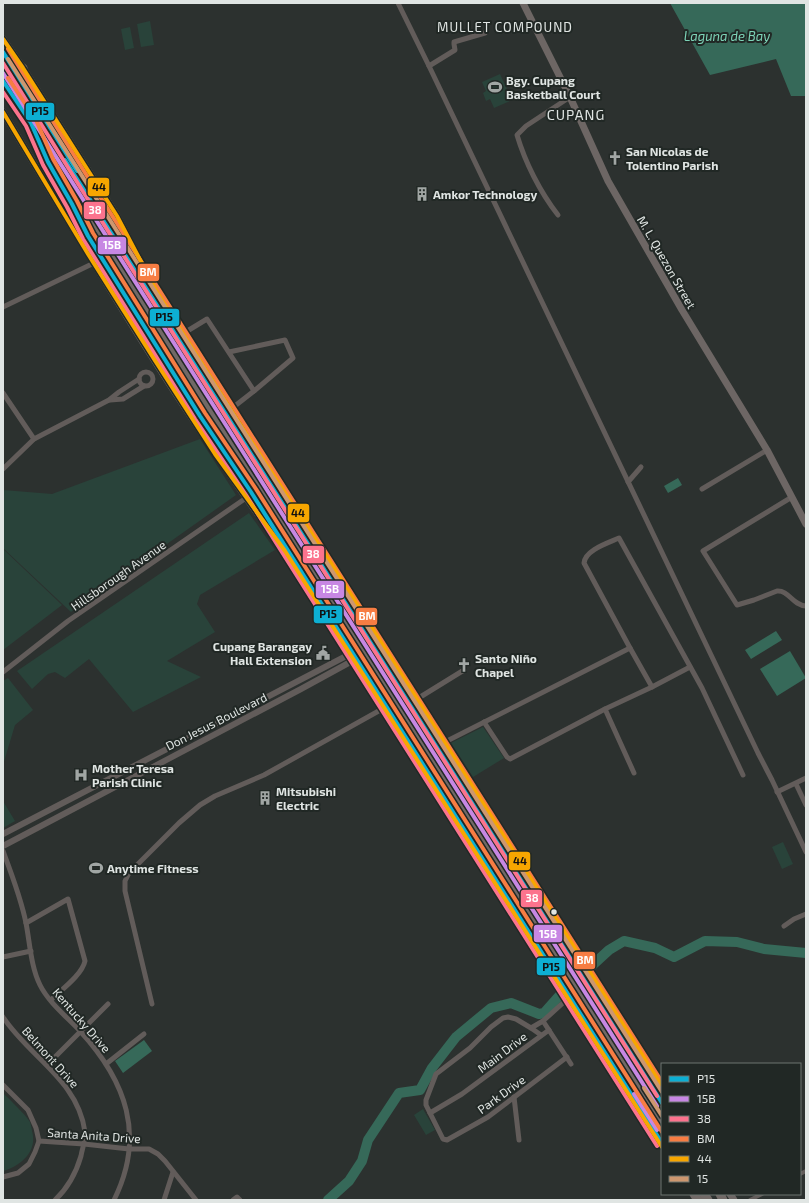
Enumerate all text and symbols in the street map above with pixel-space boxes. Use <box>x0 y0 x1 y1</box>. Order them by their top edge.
district label: MULLET COMPOUND <box>437 19 573 35</box>
water label: Laguna de Bay <box>684 28 770 44</box>
place label: Bgy. Cupang Basketball Court <box>506 73 601 101</box>
sports icon: Bgy. Cupang Basketball Court <box>487 79 503 95</box>
line badge: P15 <box>25 102 55 121</box>
text: P15 <box>31 104 49 117</box>
district label: CUPANG <box>547 106 605 123</box>
place label: San Nicolas de Tolentino Parish <box>626 144 718 172</box>
church icon: San Nicolas de Tolentino Parish <box>607 150 623 166</box>
line badge: 44 <box>87 177 110 197</box>
text: 44 <box>92 180 106 193</box>
building icon: Amkor Technology <box>414 186 430 202</box>
place label: Amkor Technology <box>433 187 538 202</box>
line badge: 38 <box>83 201 106 220</box>
text: 38 <box>88 203 102 216</box>
street label: M. L. Quezon Street <box>634 213 699 312</box>
line badge: 15B <box>97 236 127 255</box>
text: 15B <box>103 238 121 251</box>
line badge: BM <box>137 263 160 282</box>
text: BM <box>139 265 157 278</box>
line badge: P15 <box>149 308 180 327</box>
text: P15 <box>155 310 173 323</box>
line badge: 44 <box>287 503 310 523</box>
text: 44 <box>291 506 305 519</box>
street label: Hillsborough Avenue <box>68 537 168 613</box>
line badge: 38 <box>302 545 325 564</box>
text: 38 <box>306 547 320 560</box>
line badge: 15B <box>315 580 345 599</box>
text: 15B <box>321 582 339 595</box>
line badge: P15 <box>313 605 343 624</box>
text: P15 <box>319 607 337 620</box>
line badge: BM <box>355 607 378 626</box>
text: BM <box>358 609 376 622</box>
place label: Cupang Barangay Hall Extension <box>213 639 312 667</box>
public building icon: Cupang Barangay Hall Extension <box>315 645 331 661</box>
place label: Santo Niño Chapel <box>475 651 537 679</box>
church icon: Santo Niño Chapel <box>456 657 472 673</box>
street label: Don Jesus Boulevard <box>163 689 269 753</box>
place label: Mother Teresa Parish Clinic <box>92 761 174 789</box>
hospital icon: Mother Teresa Parish Clinic <box>73 767 89 783</box>
place label: Mitsubishi Electric <box>276 784 336 812</box>
building icon: Mitsubishi Electric <box>257 790 273 806</box>
line badge: 44 <box>508 851 531 871</box>
text: 44 <box>513 854 527 867</box>
sports icon: Anytime Fitness <box>88 860 104 876</box>
place label: Anytime Fitness <box>107 861 199 876</box>
line badge: 38 <box>520 889 543 908</box>
text: 38 <box>525 891 539 904</box>
unlabelled marker <box>549 907 559 917</box>
line badge: 15B <box>533 924 563 943</box>
text: 15B <box>539 927 557 940</box>
line badge: BM <box>573 951 596 970</box>
text: BM <box>576 953 594 966</box>
line badge: P15 <box>536 957 566 976</box>
text: P15 <box>542 960 560 973</box>
street label: Kentucky Drive <box>50 985 114 1055</box>
street label: Belmont Drive <box>20 1024 82 1090</box>
street label: Main Drive <box>475 1029 529 1075</box>
legend <box>661 1063 801 1195</box>
text: P15 <box>697 1071 715 1085</box>
street label: Park Drive <box>474 1072 528 1116</box>
text: 15B <box>697 1091 716 1105</box>
text: 38 <box>697 1111 711 1125</box>
street label: Santa Anita Drive <box>47 1125 141 1145</box>
text: BM <box>697 1131 715 1145</box>
text: 44 <box>697 1151 712 1165</box>
text: 15 <box>697 1171 708 1185</box>

